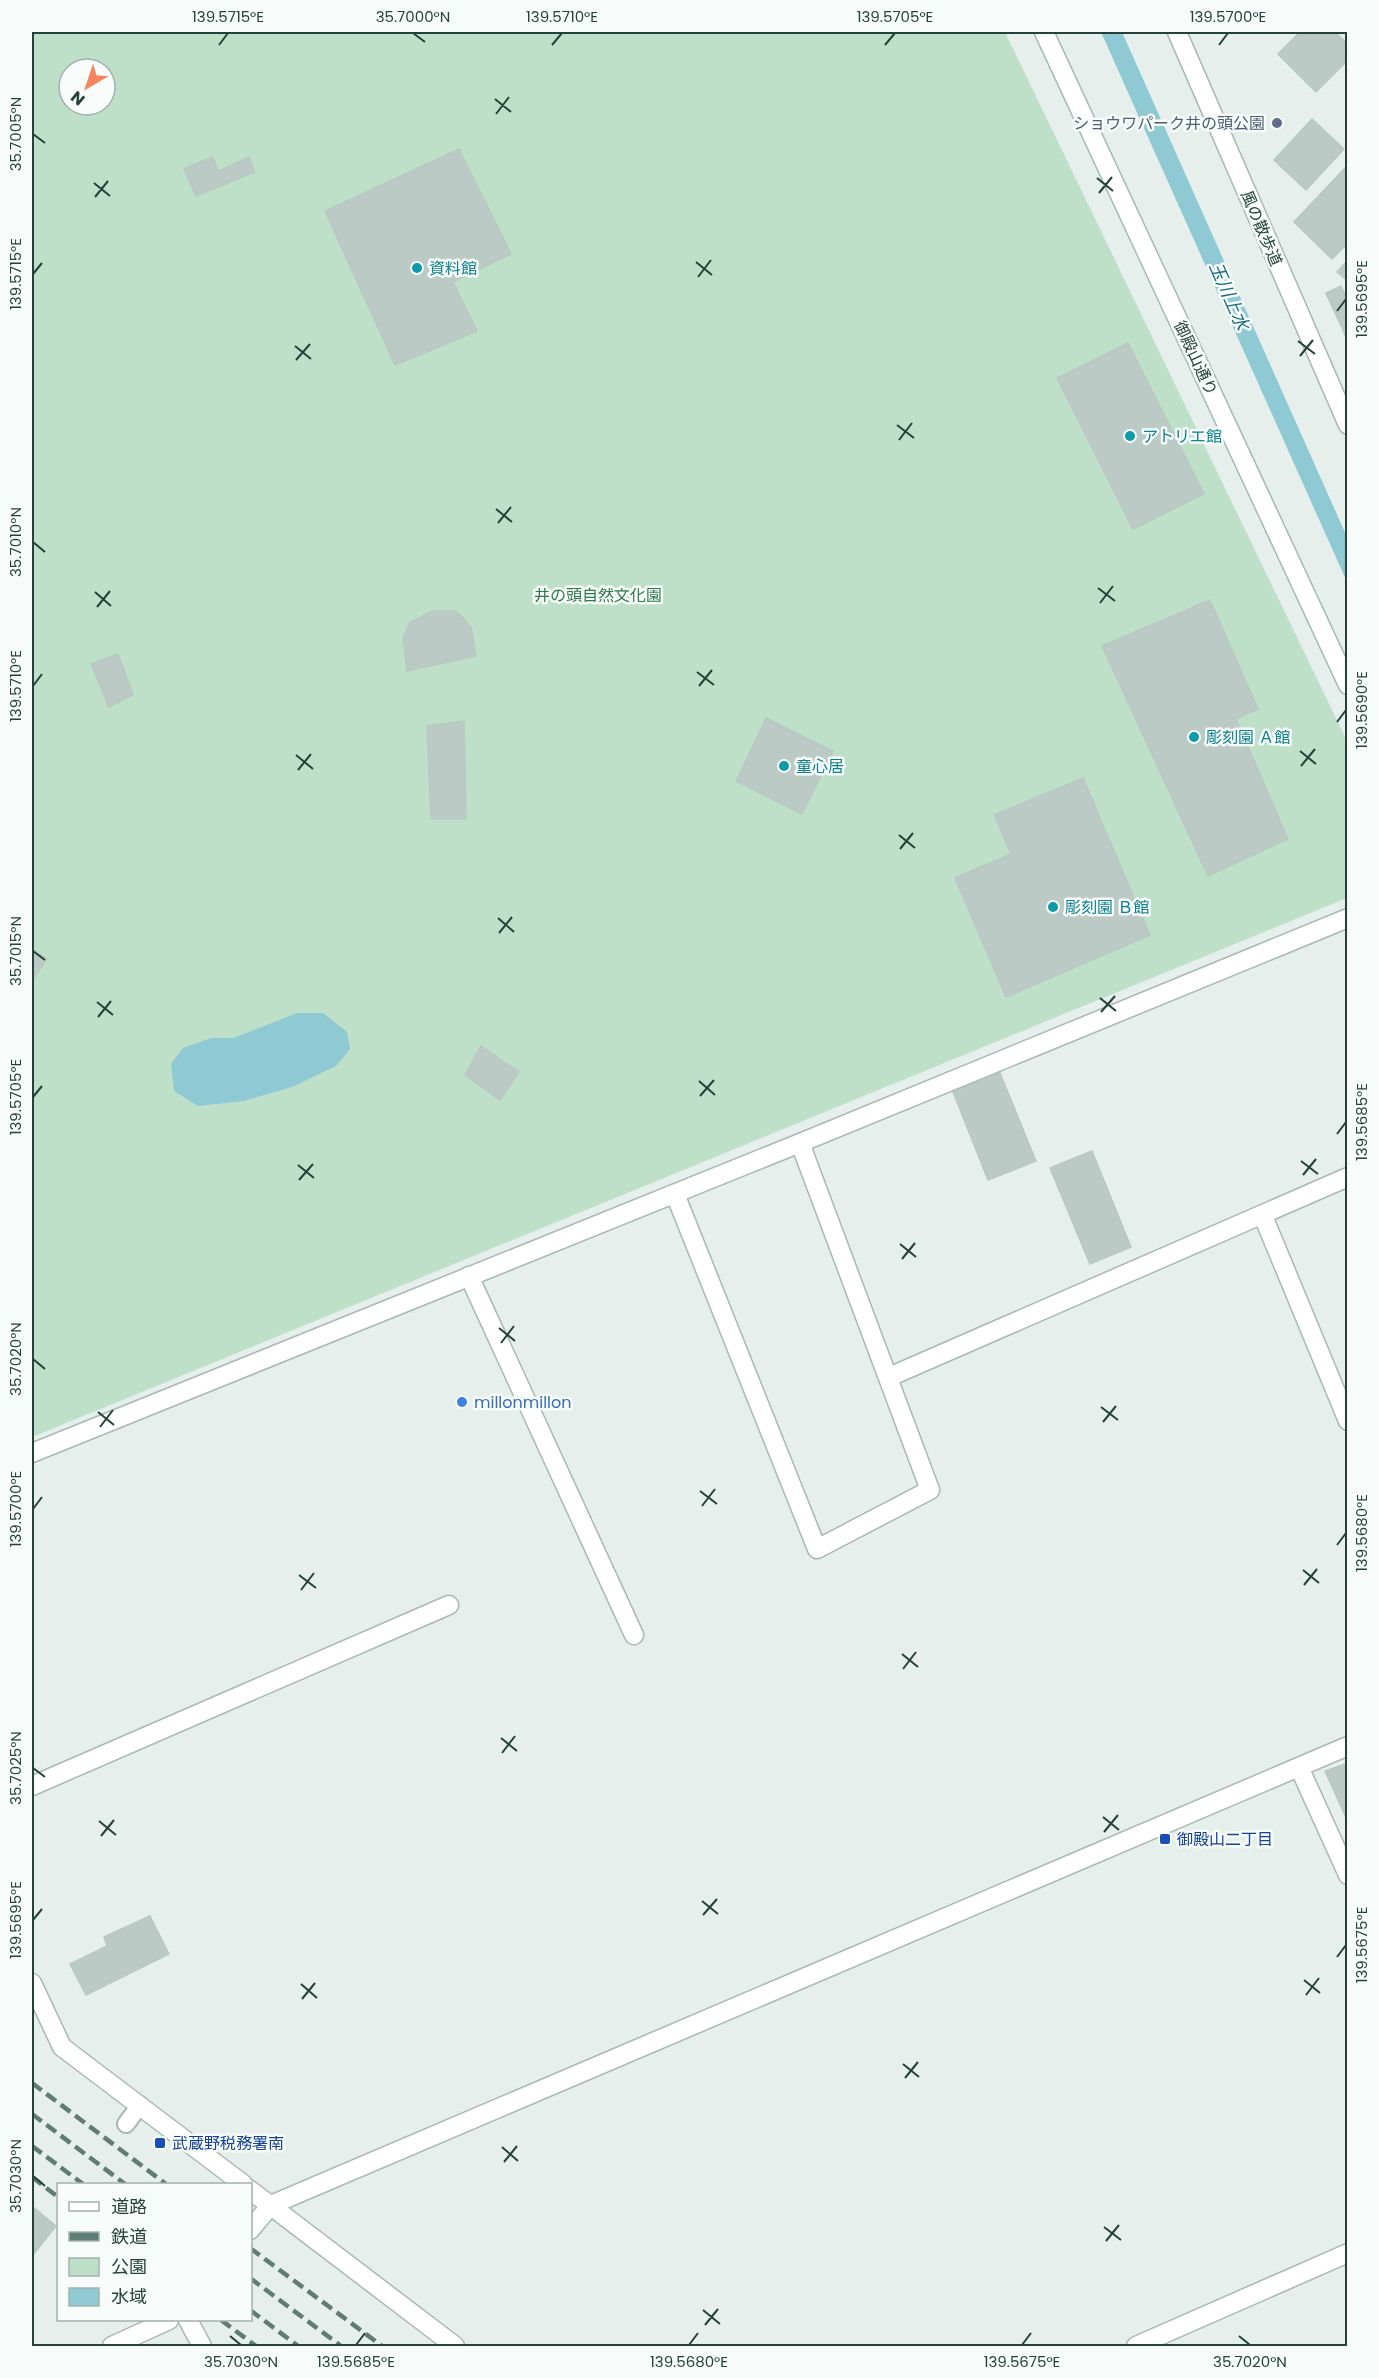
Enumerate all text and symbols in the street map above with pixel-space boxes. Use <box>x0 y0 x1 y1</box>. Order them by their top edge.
text: 139.5715°E <box>192 6 264 27</box>
text: 35.7000°N <box>376 6 450 27</box>
text: 139.5710°E <box>526 6 598 27</box>
text: 139.5705°E <box>857 6 933 27</box>
text: 139.5700°E <box>1190 6 1266 27</box>
north arrow <box>57 57 117 117</box>
text: N <box>66 86 90 111</box>
text: 35.7005°N <box>5 97 26 171</box>
place label: ショウワパーク井の頭公園 <box>1073 112 1265 135</box>
marker: ショウワパーク井の頭公園 <box>1270 116 1284 130</box>
street label: 風の散歩道 <box>1235 187 1288 270</box>
text: 139.5715°E <box>5 238 26 310</box>
place label: 資料館 <box>429 257 477 280</box>
water label: 玉川上水 <box>1203 258 1256 336</box>
text: 139.5695°E <box>1351 260 1372 338</box>
marker: 資料館 <box>410 261 424 275</box>
street label: 御殿山通り <box>1168 317 1223 399</box>
place label: アトリエ館 <box>1142 425 1222 448</box>
marker: アトリエ館 <box>1123 429 1137 443</box>
text: 35.7010°N <box>5 507 26 577</box>
park label: 井の頭自然文化園 <box>534 584 662 607</box>
text: 139.5710°E <box>5 650 26 722</box>
text: 139.5690°E <box>1351 671 1372 749</box>
place label: 彫刻園 Ａ館 <box>1206 726 1290 749</box>
marker: 彫刻園 Ａ館 <box>1187 730 1201 744</box>
place label: 童心居 <box>796 755 844 778</box>
marker: 童心居 <box>777 759 791 773</box>
place label: 彫刻園 Ｂ館 <box>1065 896 1149 919</box>
marker: 彫刻園 Ｂ館 <box>1046 900 1060 914</box>
text: 35.7015°N <box>5 916 26 986</box>
text: 139.5705°E <box>5 1059 26 1135</box>
text: 139.5685°E <box>1351 1083 1372 1161</box>
text: 35.7020°N <box>5 1322 26 1396</box>
place label: millonmillon <box>474 1391 572 1414</box>
marker: millonmillon <box>455 1395 469 1409</box>
text: 139.5700°E <box>5 1471 26 1547</box>
text: 139.5680°E <box>1351 1494 1372 1572</box>
text: 35.7025°N <box>5 1731 26 1805</box>
place label: 御殿山二丁目 <box>1177 1828 1273 1851</box>
marker: 御殿山二丁目 <box>1158 1832 1172 1846</box>
text: 139.5695°E <box>5 1881 26 1959</box>
text: 139.5675°E <box>1351 1907 1372 1983</box>
place label: 武蔵野税務署南 <box>172 2132 284 2155</box>
marker: 武蔵野税務署南 <box>153 2136 167 2150</box>
text: 35.7030°N <box>5 2139 26 2213</box>
legend <box>57 2183 252 2321</box>
text: 道路 <box>111 2194 147 2219</box>
text: 鉄道 <box>111 2224 147 2249</box>
text: 公園 <box>111 2254 147 2279</box>
text: 水域 <box>111 2284 147 2309</box>
text: 35.7030°N <box>204 2351 278 2372</box>
text: 139.5685°E <box>317 2351 395 2372</box>
text: 139.5680°E <box>650 2351 728 2372</box>
text: 139.5675°E <box>984 2351 1060 2372</box>
text: 35.7020°N <box>1213 2351 1287 2372</box>

